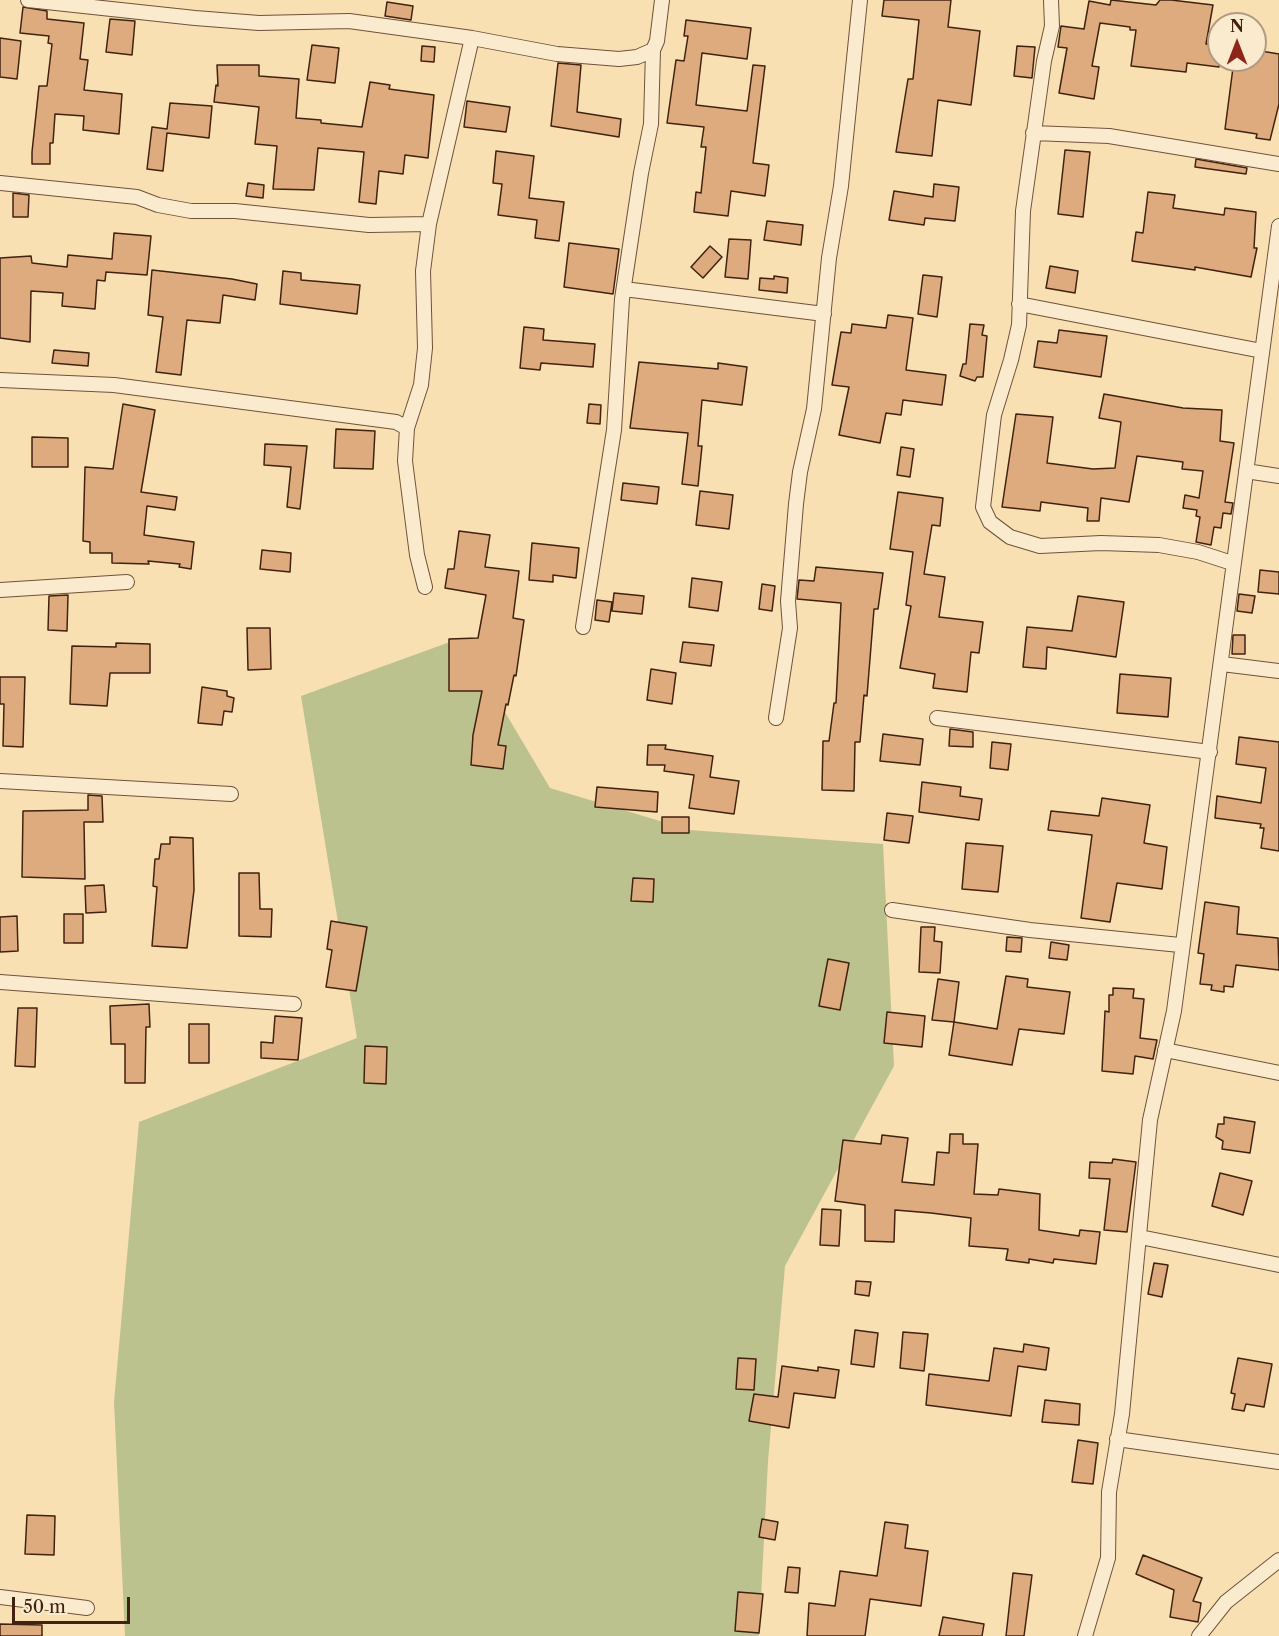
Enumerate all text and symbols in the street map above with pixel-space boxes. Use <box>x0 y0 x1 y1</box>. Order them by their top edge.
north arrow <box>1207 12 1267 72</box>
text: N <box>1230 16 1244 36</box>
scale bar <box>15 1585 134 1623</box>
text: 50 m <box>23 1596 66 1618</box>

